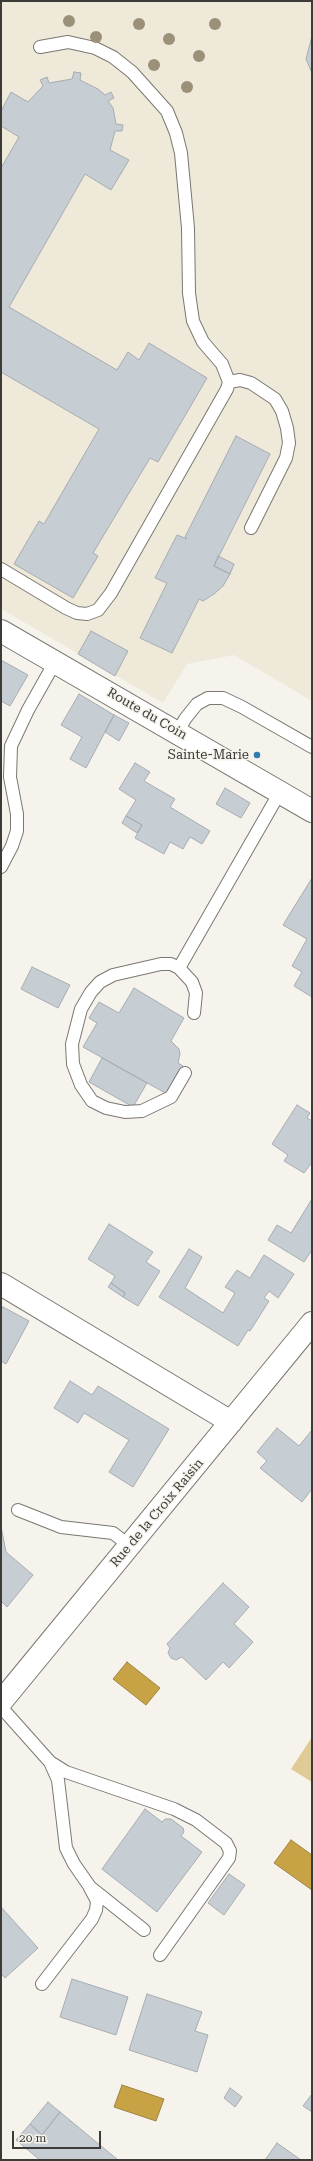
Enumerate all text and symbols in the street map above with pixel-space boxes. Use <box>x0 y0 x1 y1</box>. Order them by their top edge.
street label: Route du Coin <box>104 685 190 743</box>
place label: Sainte-Marie <box>168 747 249 763</box>
marker: Sainte-Marie <box>252 750 262 760</box>
street label: Rue de la Croix Raisin <box>107 1456 207 1570</box>
scale bar <box>14 2123 103 2149</box>
text: 20 m <box>19 2131 46 2145</box>

